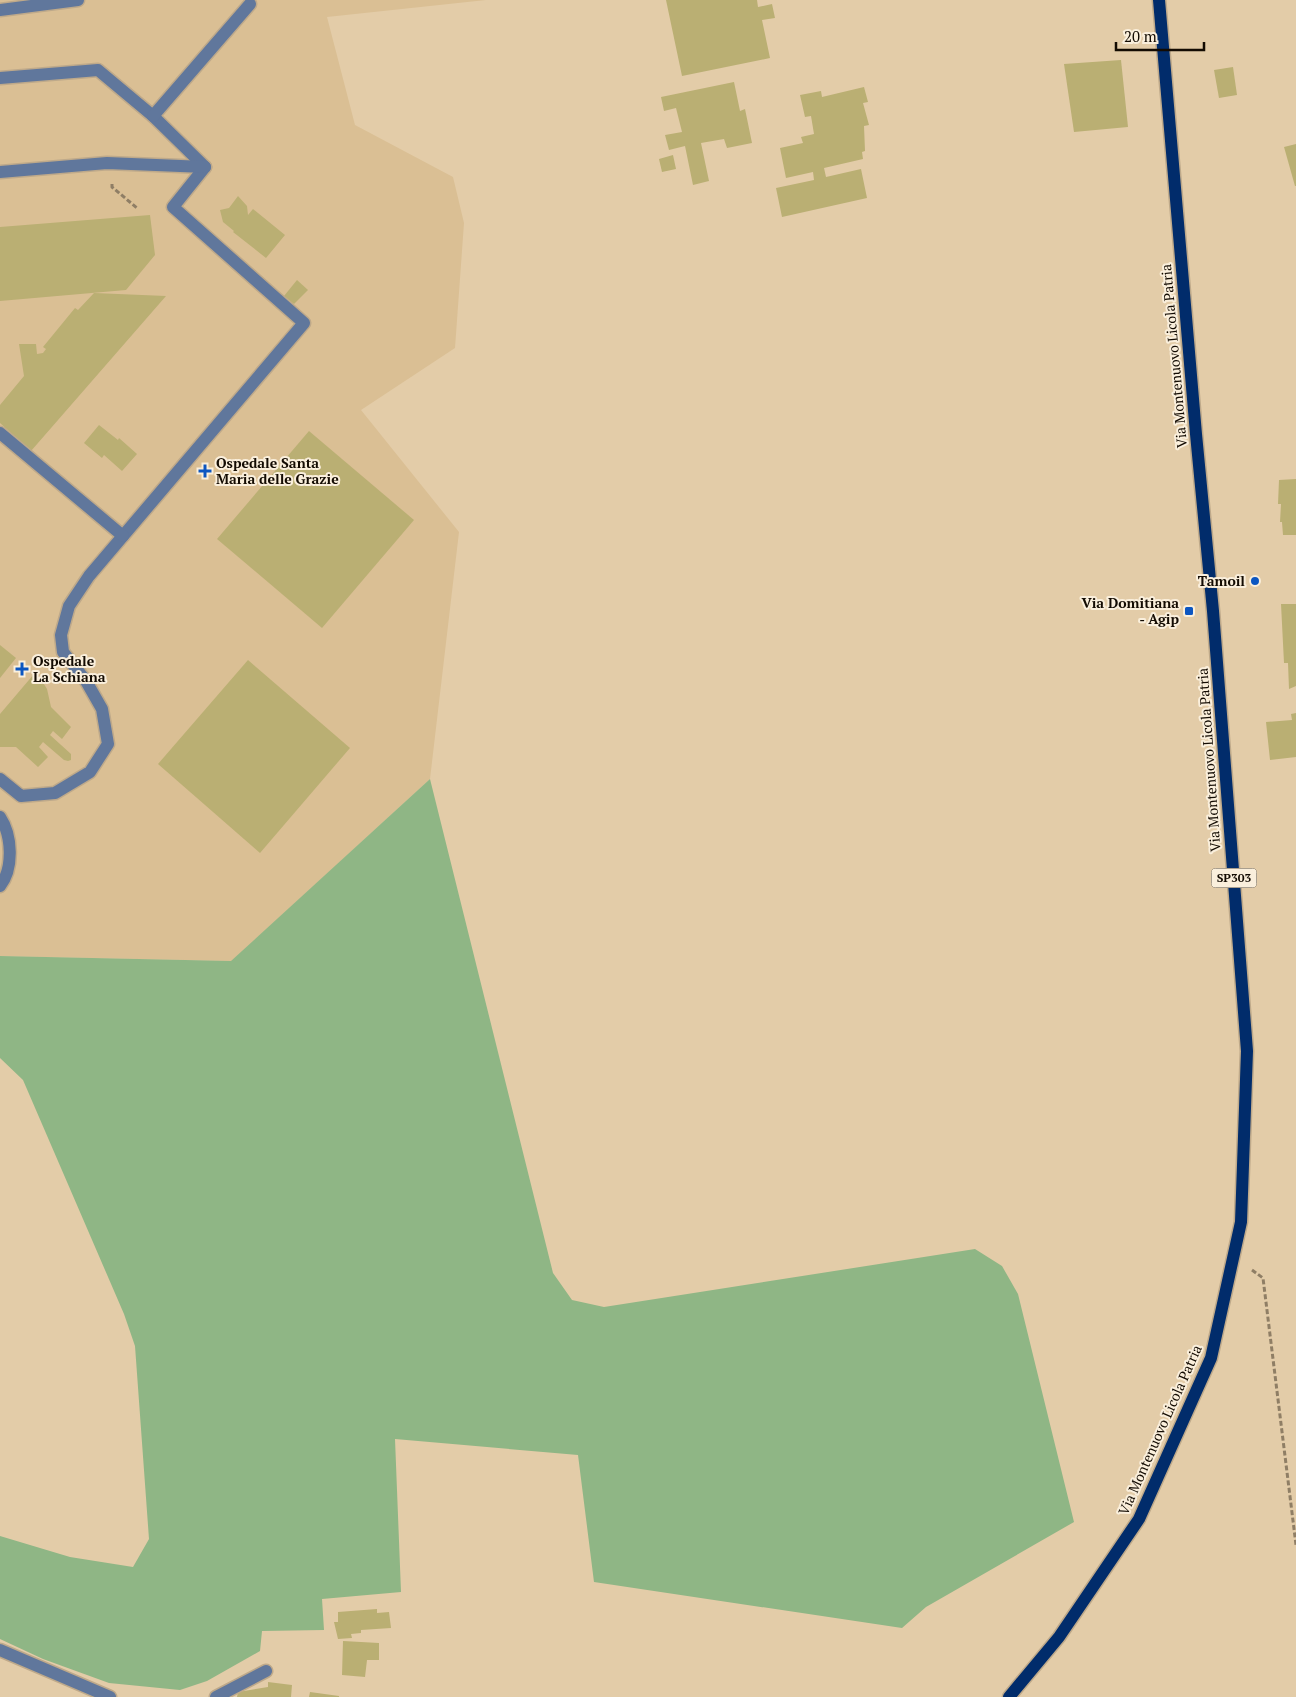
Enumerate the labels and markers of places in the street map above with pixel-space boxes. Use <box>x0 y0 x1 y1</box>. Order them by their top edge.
place label: Ospedale Santa Maria delle Grazie <box>216 453 339 488</box>
marker: Ospedale Santa Maria delle Grazie <box>198 464 212 478</box>
place label: Tamoil <box>1198 571 1245 590</box>
marker: Tamoil <box>1249 575 1261 587</box>
place label: Via Domitiana - Agip <box>1081 593 1179 628</box>
marker: Via Domitiana - Agip <box>1183 605 1195 617</box>
place label: Ospedale La Schiana <box>33 651 106 686</box>
marker: Ospedale La Schiana <box>15 662 29 676</box>

